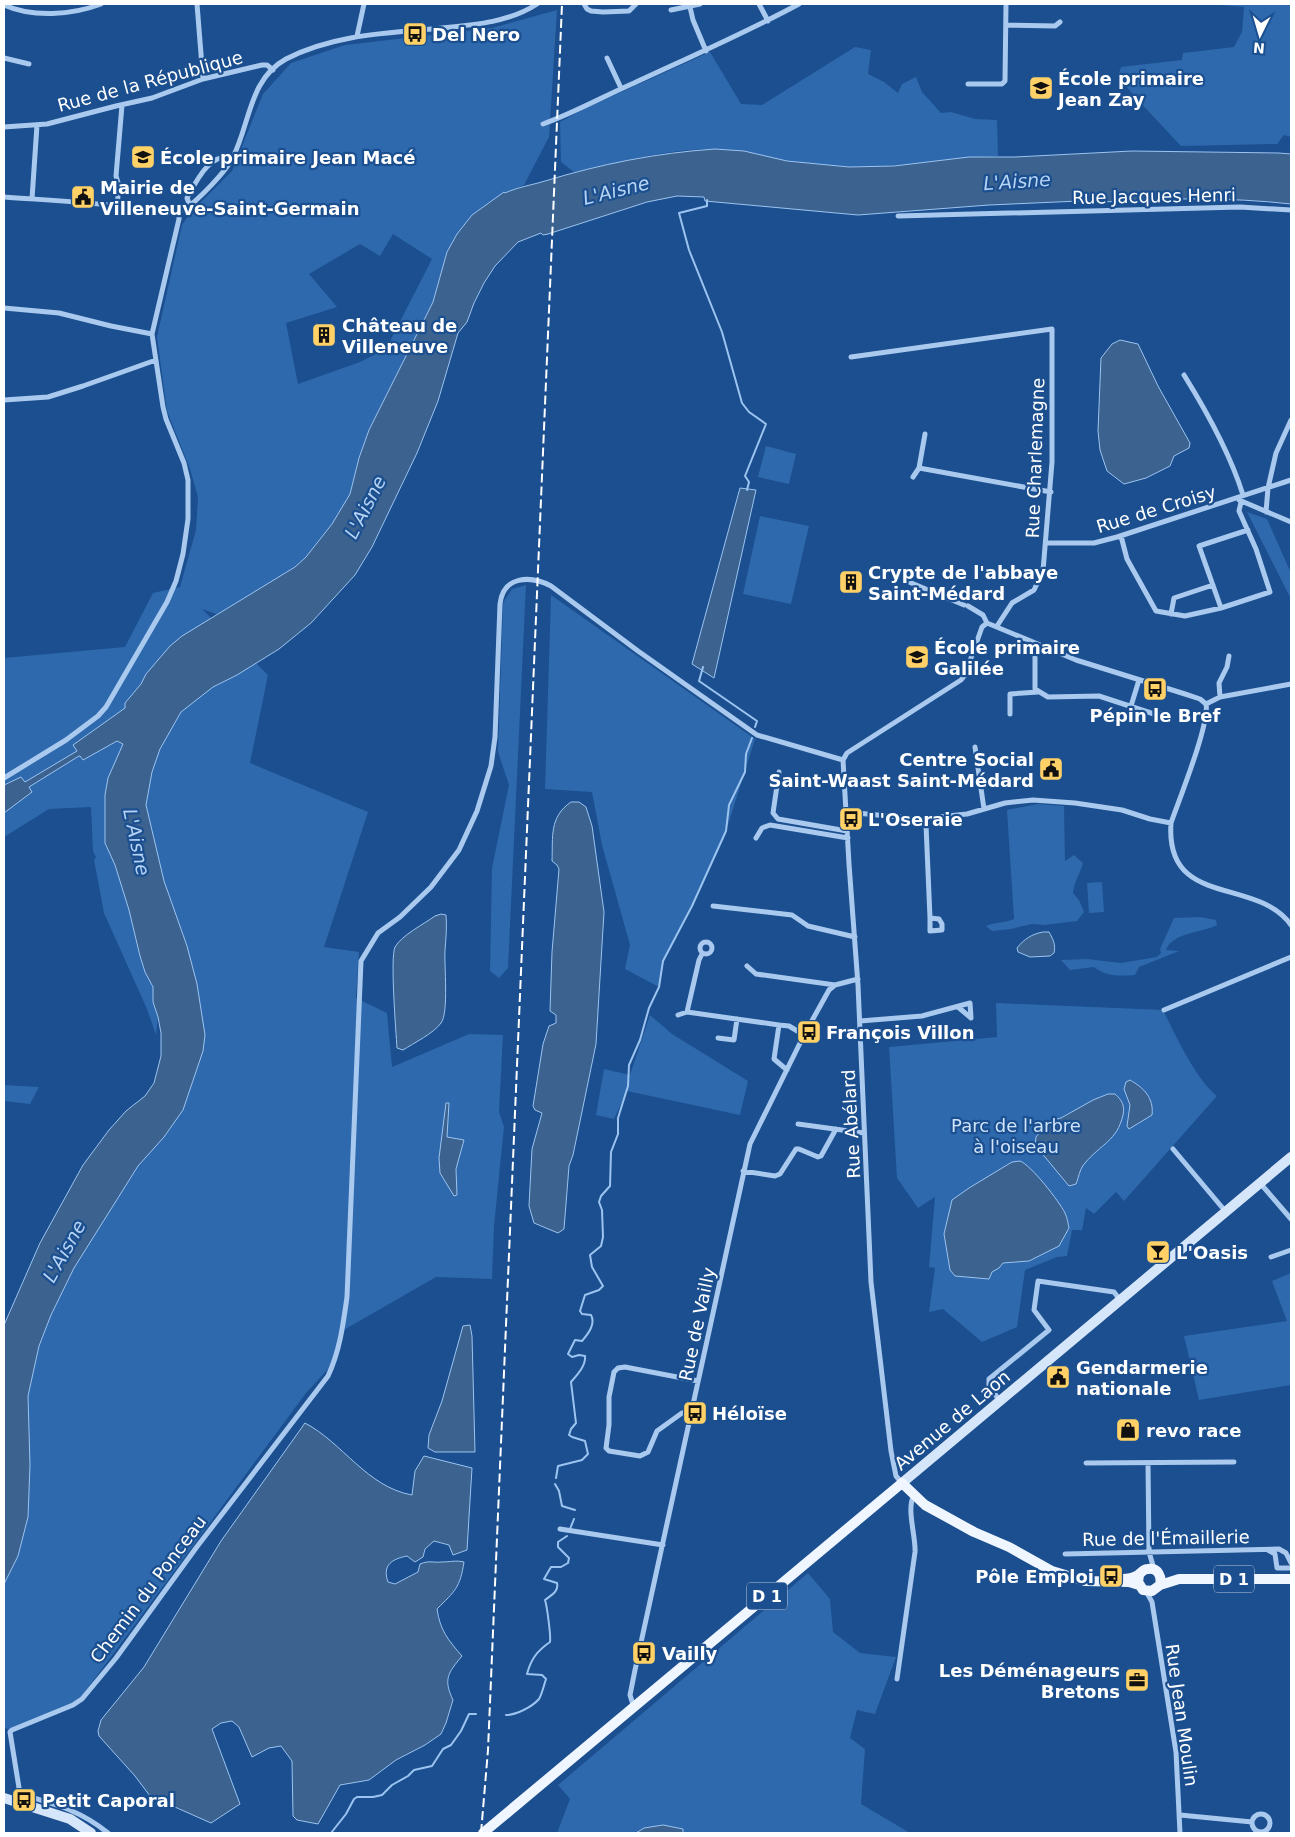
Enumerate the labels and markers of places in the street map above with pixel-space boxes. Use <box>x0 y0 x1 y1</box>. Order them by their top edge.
bus stop icon: Del Nero <box>402 21 428 47</box>
place label: Del Nero <box>432 24 520 45</box>
place label: École primaire Jean Zay <box>1056 68 1204 110</box>
school or university icon: École primaire Jean Zay <box>1028 75 1054 101</box>
school or university icon: École primaire Jean Macé <box>130 144 156 170</box>
place label: École primaire Jean Macé <box>160 147 415 168</box>
place label: Mairie de Villeneuve-Saint-Germain <box>100 177 360 219</box>
public building icon: Mairie de Villeneuve-Saint-Germain <box>70 184 96 210</box>
place label: Château de Villeneuve <box>342 315 457 357</box>
building icon: Château de Villeneuve <box>311 322 337 348</box>
place label: Crypte de l'abbaye Saint-Médard <box>868 562 1058 604</box>
building icon: Crypte de l'abbaye Saint-Médard <box>838 569 864 595</box>
place label: École primaire Galilée <box>934 637 1080 679</box>
school or university icon: École primaire Galilée <box>904 644 930 670</box>
bus stop icon: Pépin le Bref <box>1142 676 1168 702</box>
place label: Pépin le Bref <box>1090 705 1221 726</box>
place label: Centre Social Saint-Waast Saint-Médard <box>768 749 1034 791</box>
public building icon: Centre Social Saint-Waast Saint-Médard <box>1038 756 1064 782</box>
bus stop icon: L'Oseraie <box>838 806 864 832</box>
place label: L'Oseraie <box>868 809 963 830</box>
bus stop icon: François Villon <box>796 1019 822 1045</box>
place label: François Villon <box>826 1022 974 1043</box>
bar icon: L'Oasis <box>1145 1239 1171 1265</box>
place label: L'Oasis <box>1176 1242 1248 1263</box>
place label: Gendarmerie nationale <box>1076 1357 1208 1399</box>
public building icon: Gendarmerie nationale <box>1045 1364 1071 1390</box>
bus stop icon: Héloïse <box>682 1400 708 1426</box>
place label: Héloïse <box>712 1403 787 1424</box>
shop icon: revo race <box>1115 1417 1141 1443</box>
place label: revo race <box>1146 1420 1241 1441</box>
bus stop icon: Pôle Emploi <box>1098 1563 1124 1589</box>
place label: Pôle Emploi <box>975 1566 1094 1587</box>
bus stop icon: Vailly <box>631 1640 657 1666</box>
place label: Vailly <box>662 1643 718 1664</box>
place label: Les Déménageurs Bretons <box>939 1660 1120 1702</box>
office icon: Les Déménageurs Bretons <box>1124 1667 1150 1693</box>
bus stop icon: Petit Caporal <box>11 1787 37 1813</box>
place label: Petit Caporal <box>42 1790 175 1811</box>

